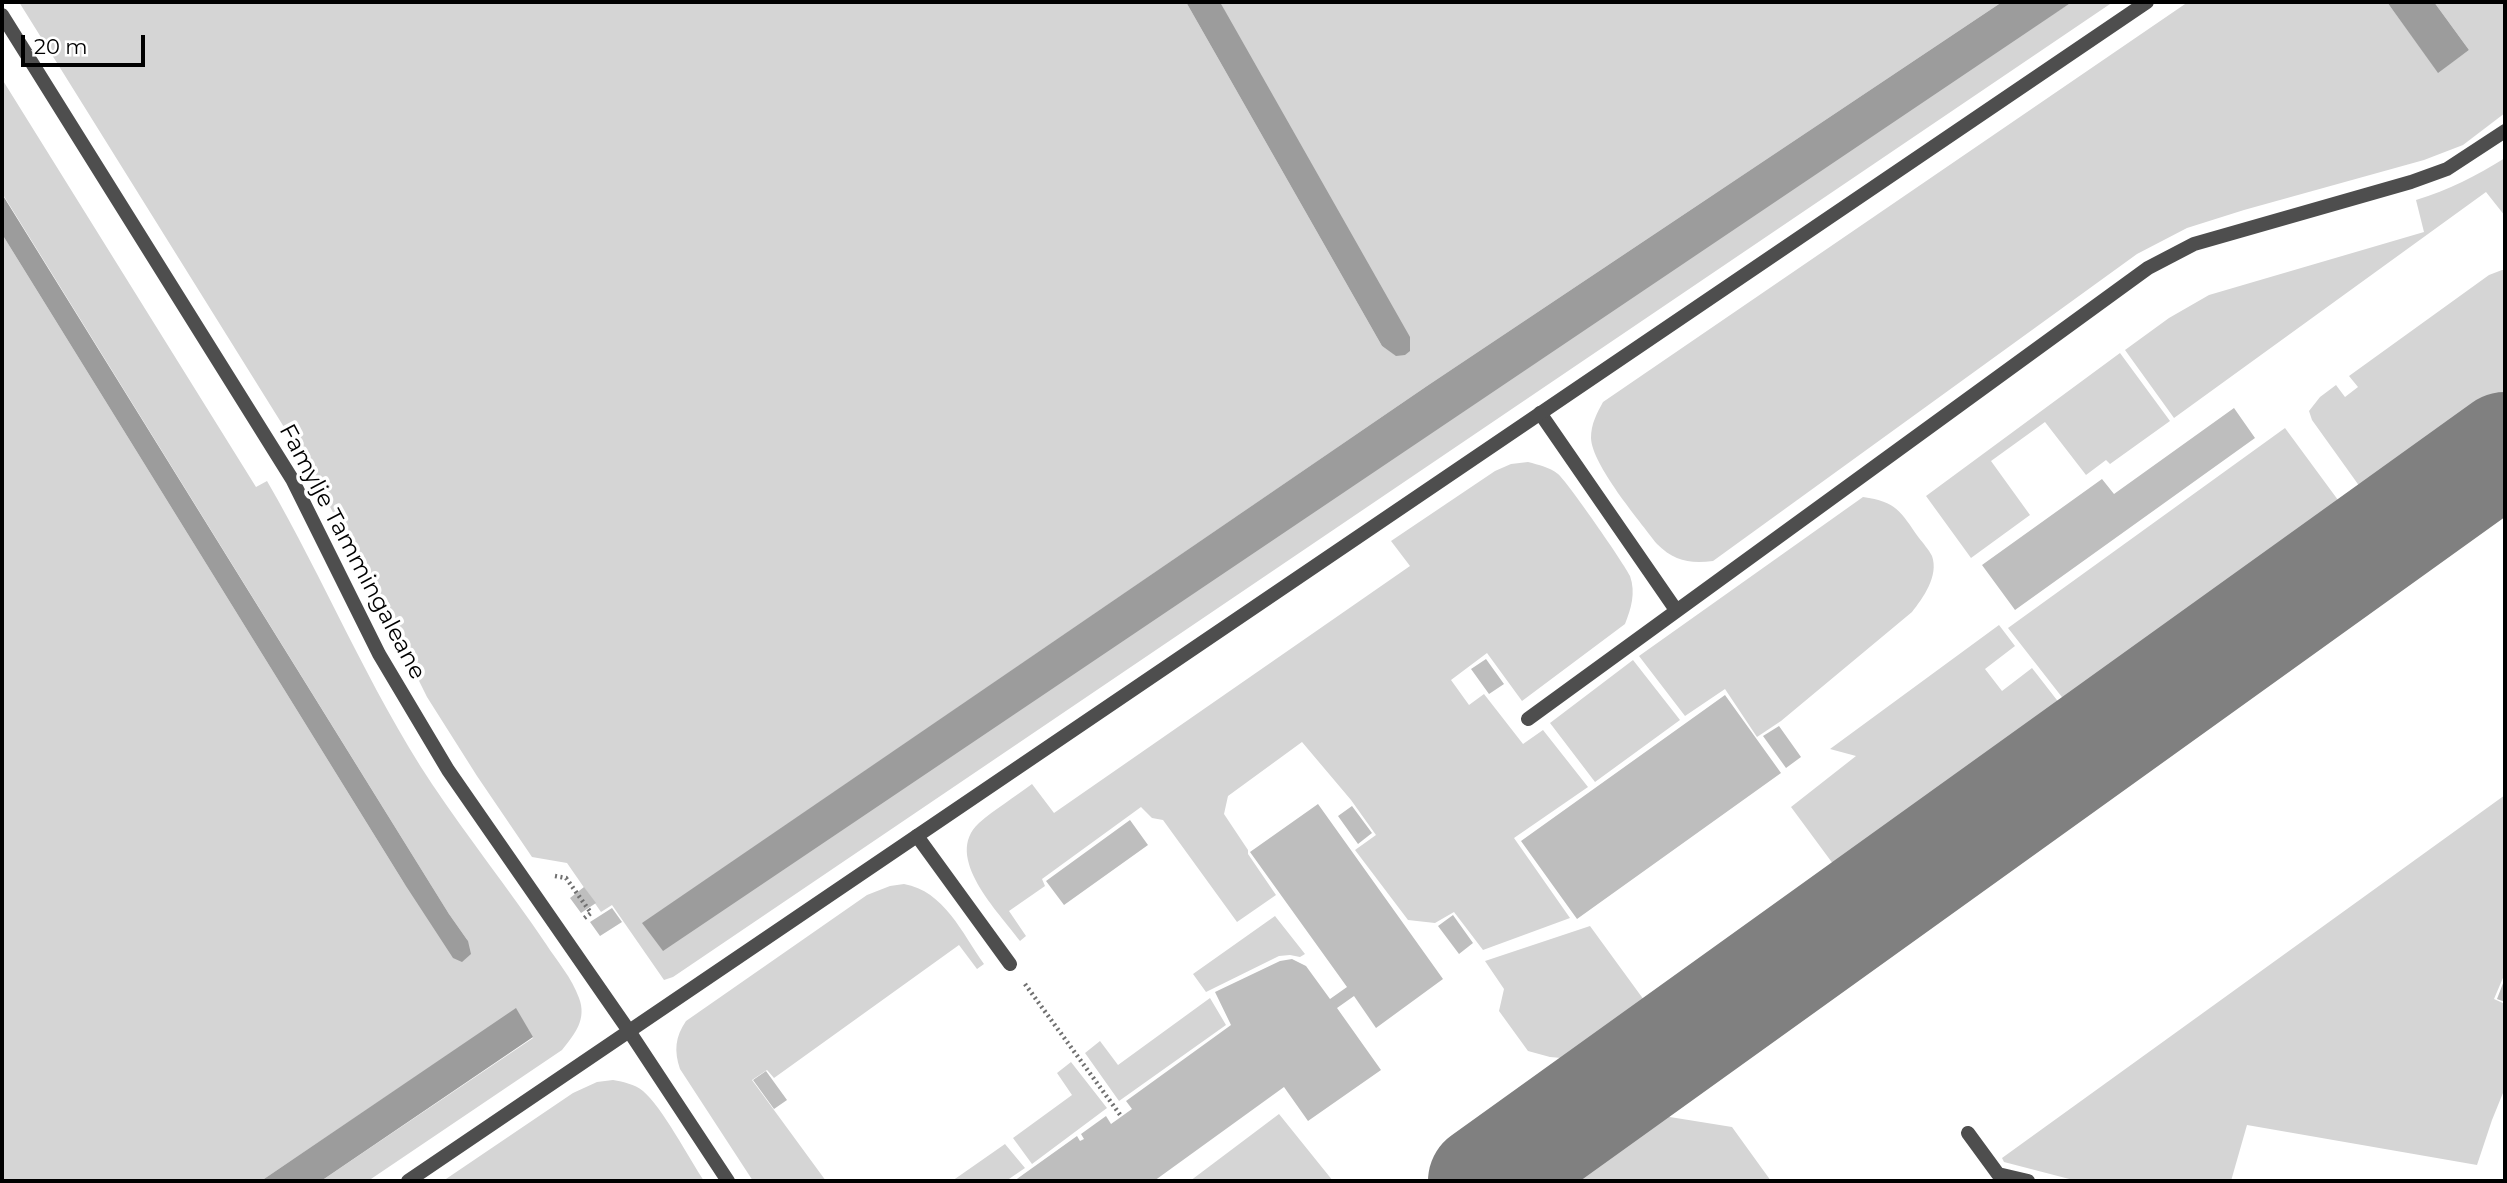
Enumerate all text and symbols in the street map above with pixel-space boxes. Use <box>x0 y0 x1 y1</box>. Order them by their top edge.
scale bar <box>24 21 149 65</box>
text: 20 m <box>34 34 88 59</box>
street label: Famylje Tammingaleane <box>273 420 431 684</box>

